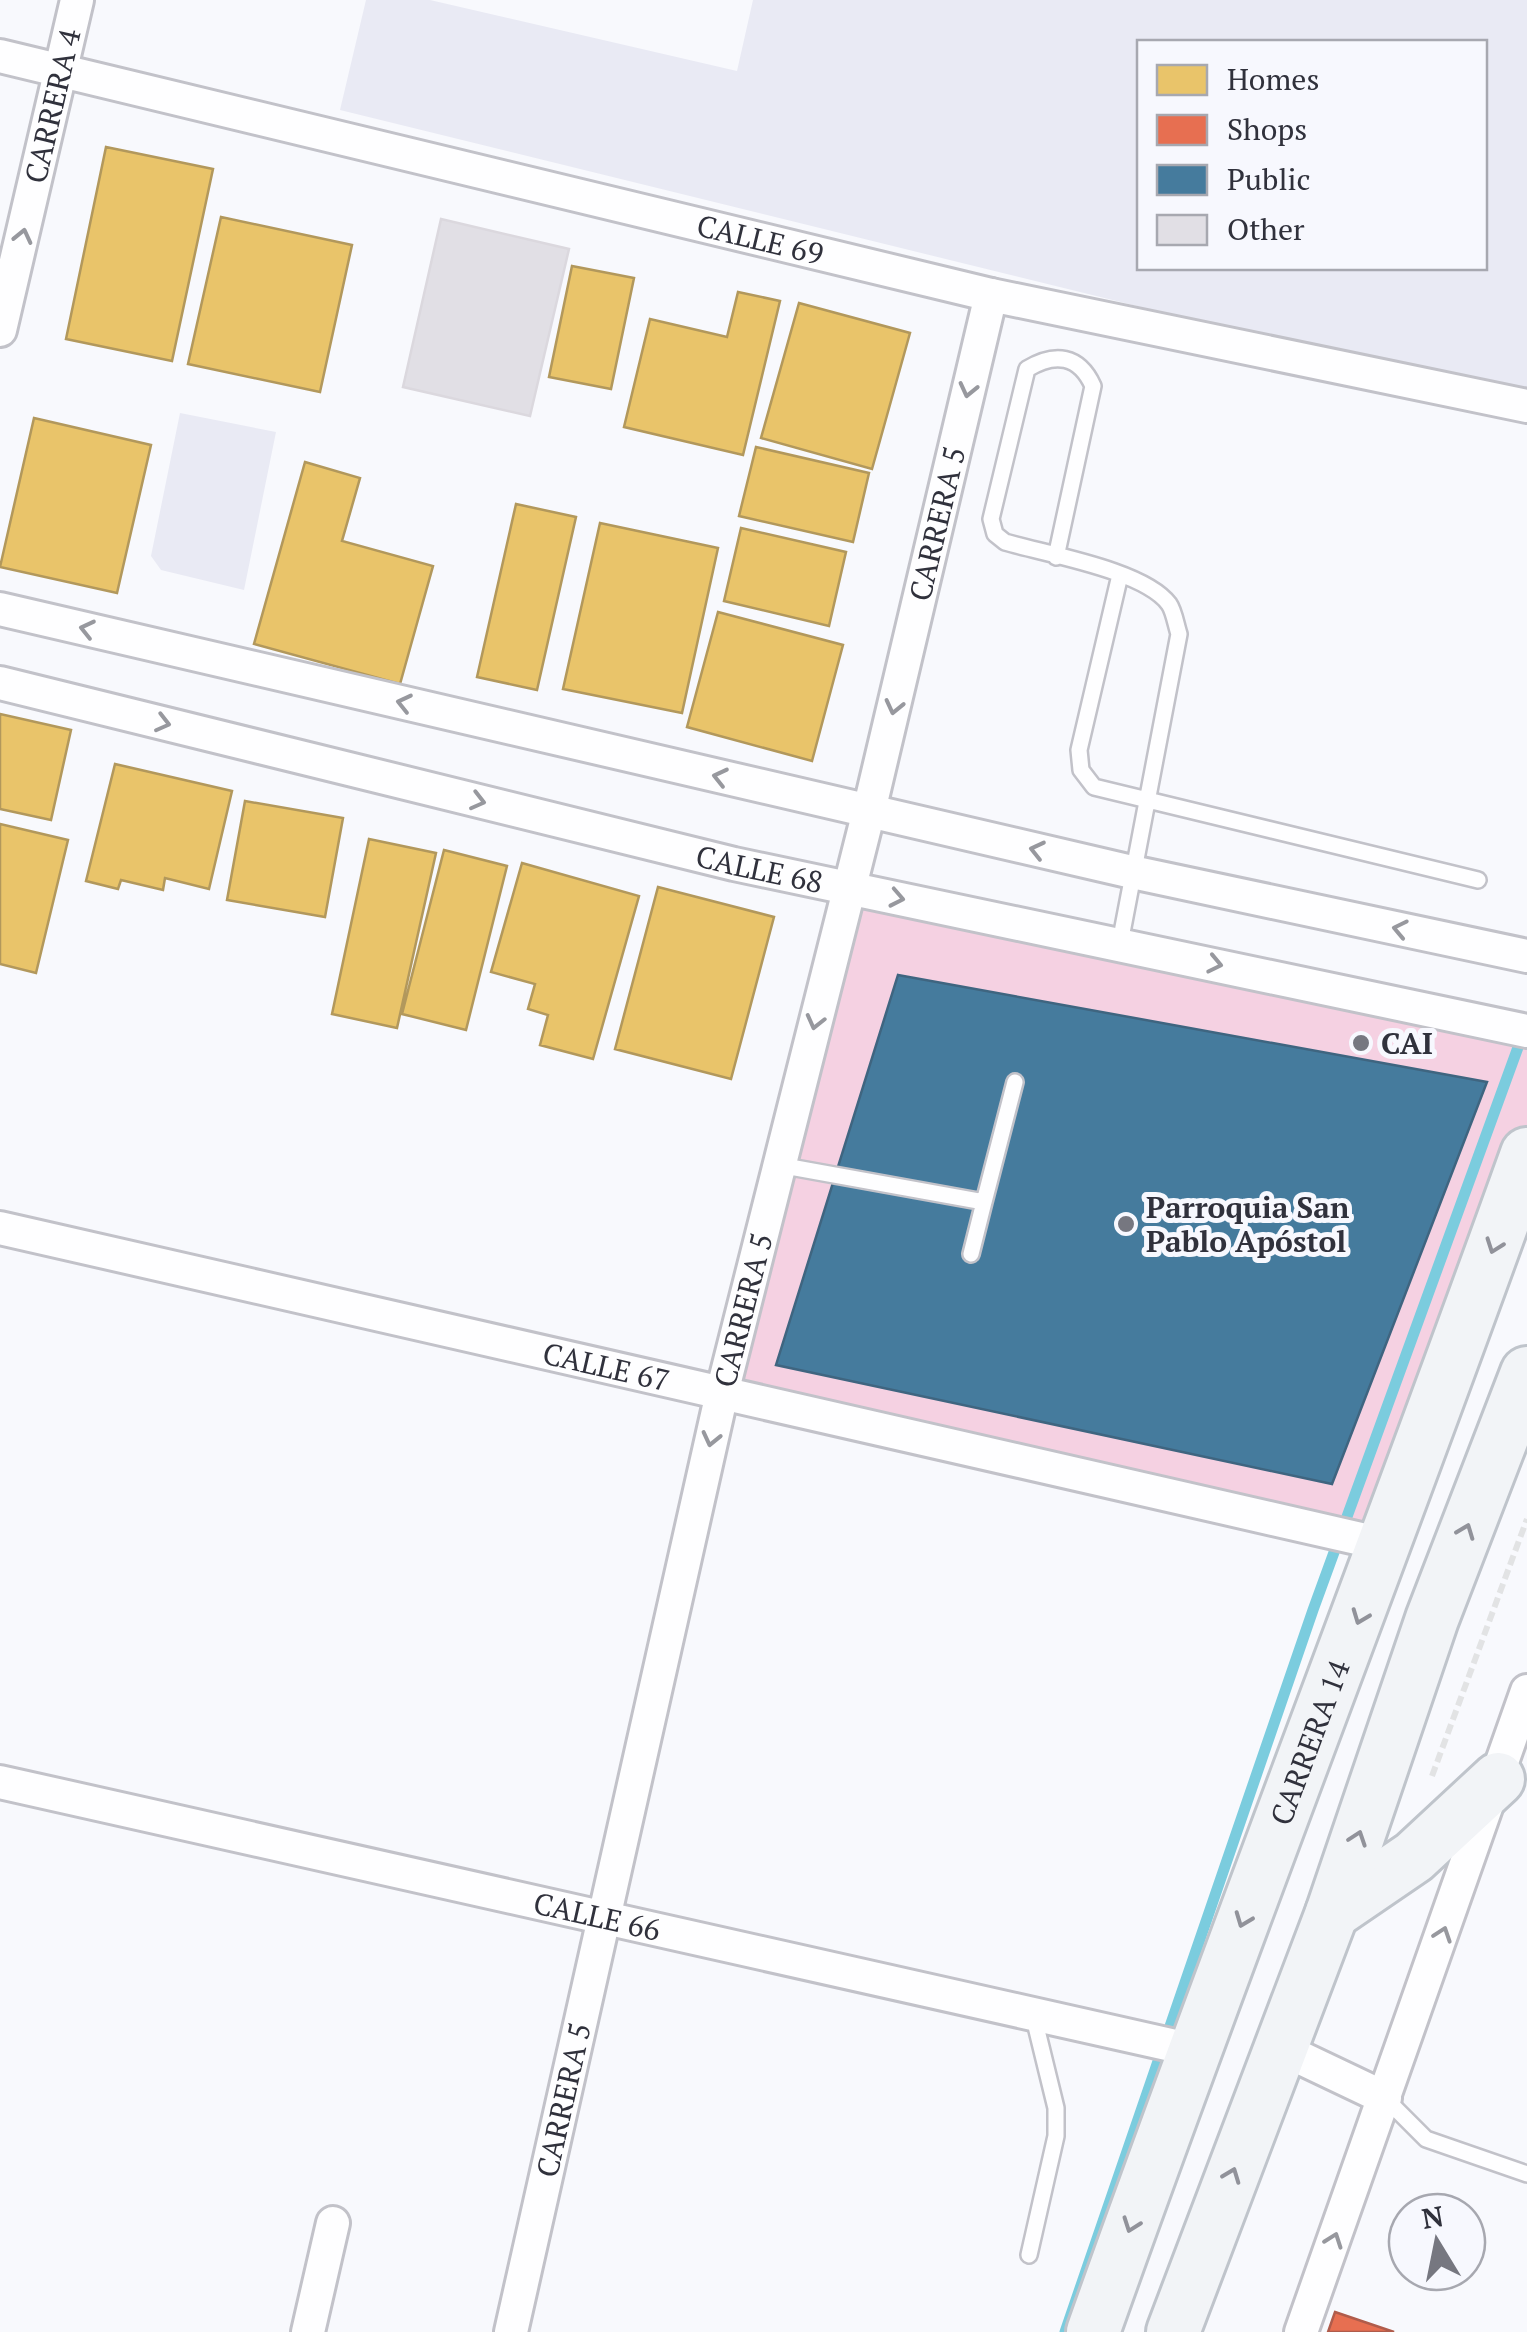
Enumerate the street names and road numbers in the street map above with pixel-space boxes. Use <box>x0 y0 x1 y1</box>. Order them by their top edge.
street label: CARRERA 4 <box>15 25 90 187</box>
street label: CALLE 69 <box>693 205 828 274</box>
street label: CARRERA 5 <box>899 443 974 605</box>
street label: CALLE 68 <box>692 835 827 902</box>
street label: CARRERA 5 <box>704 1229 782 1391</box>
street label: CALLE 67 <box>539 1333 674 1400</box>
street label: CARRERA 14 <box>1261 1654 1359 1831</box>
street label: CALLE 66 <box>530 1883 664 1950</box>
street label: CARRERA 5 <box>526 2019 600 2181</box>

